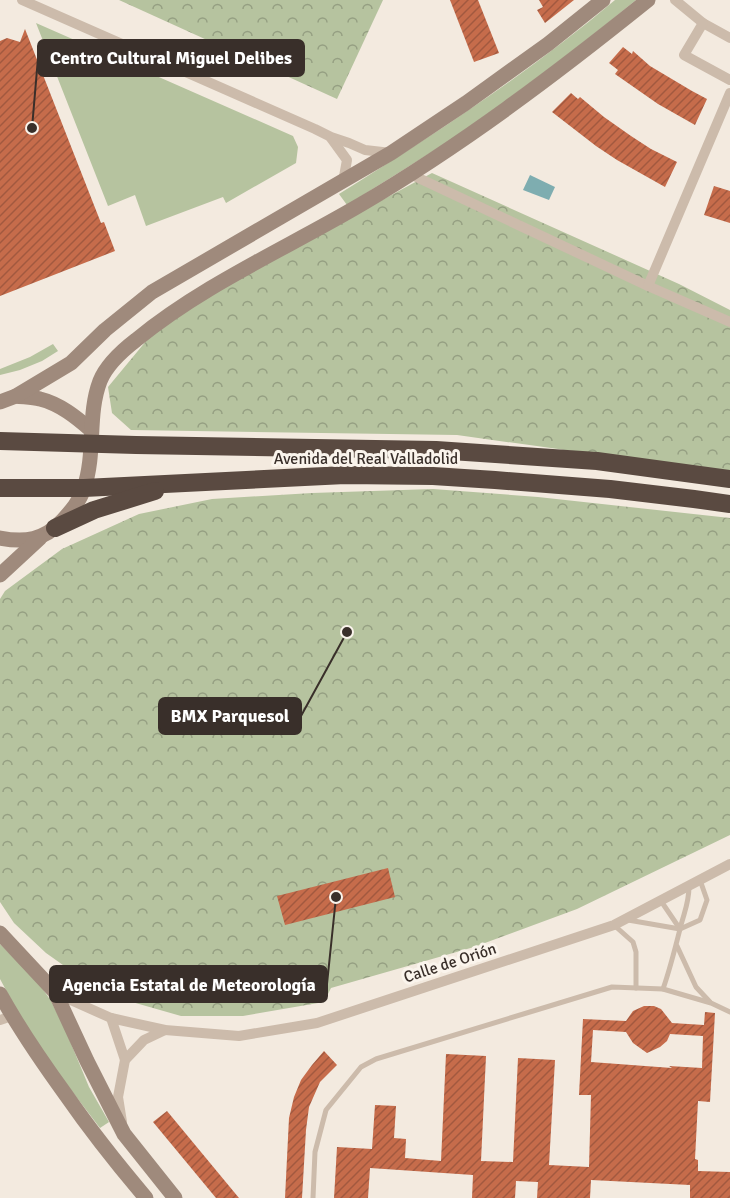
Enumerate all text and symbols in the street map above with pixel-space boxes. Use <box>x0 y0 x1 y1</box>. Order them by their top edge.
callout: Centro Cultural Miguel Delibes <box>38 40 304 76</box>
text: Centro Cultural Miguel Delibes <box>50 47 292 69</box>
street label: Avenida del Real Valladolid <box>274 449 458 469</box>
callout: BMX Parquesol <box>159 698 301 734</box>
text: BMX Parquesol <box>171 705 290 727</box>
street label: Calle de Orión <box>401 939 499 987</box>
callout: Agencia Estatal de Meteorología <box>50 966 327 1002</box>
text: Agencia Estatal de Meteorología <box>62 974 316 996</box>

